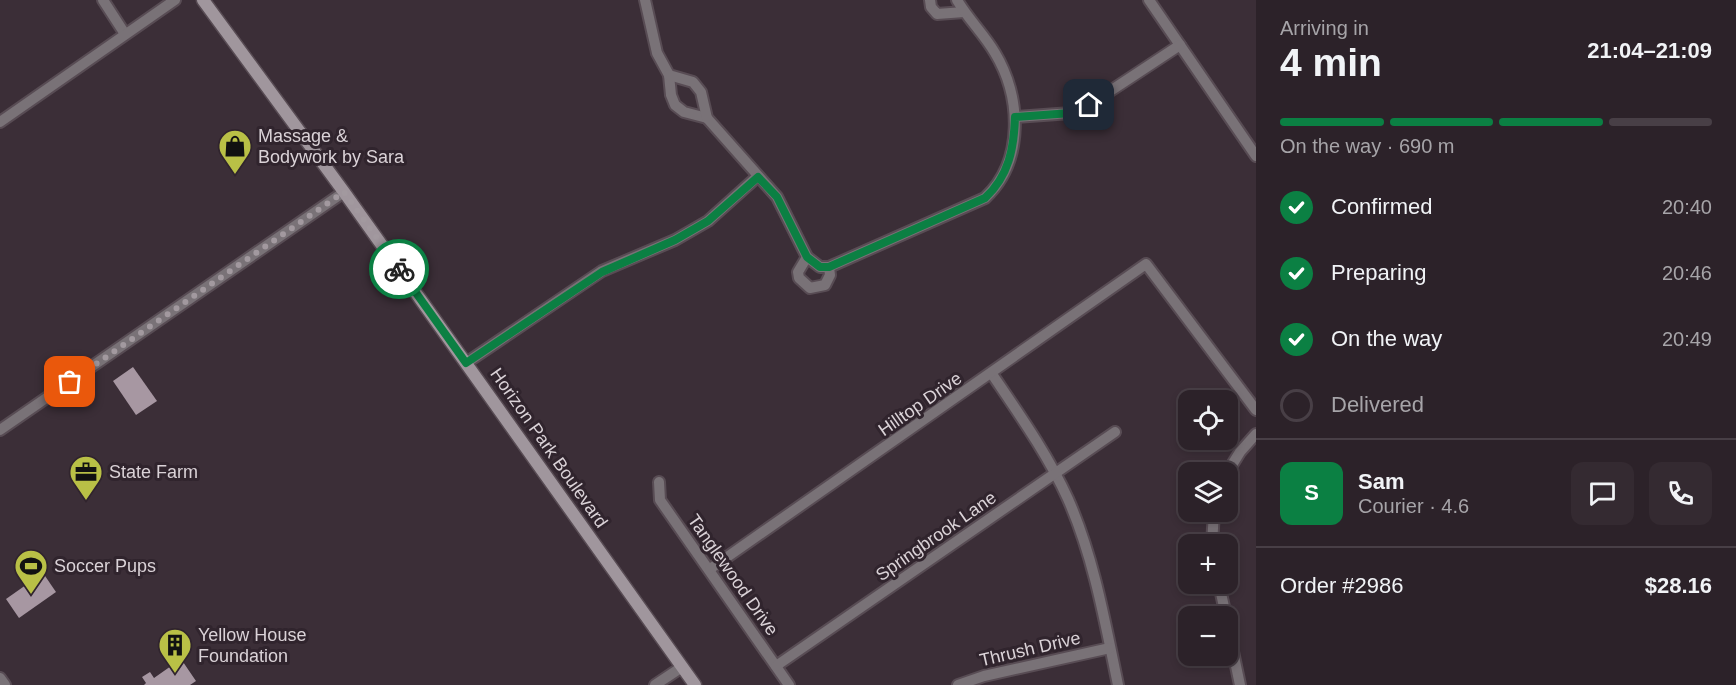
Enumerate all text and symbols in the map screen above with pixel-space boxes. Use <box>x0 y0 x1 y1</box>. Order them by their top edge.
text: Arriving in <box>1280 17 1369 39</box>
text: 21:04–21:09 <box>1587 38 1712 63</box>
text: 4 min <box>1280 41 1382 84</box>
pin <box>1063 79 1114 130</box>
icon: home <box>1072 88 1105 121</box>
place label: Massage & Bodywork by Sara <box>258 126 405 167</box>
shop icon: Massage & Bodywork by Sara <box>217 128 253 175</box>
text: On the way · 690 m <box>1280 135 1455 157</box>
icon: check <box>1280 191 1313 224</box>
text: Confirmed <box>1331 194 1432 219</box>
text: 20:40 <box>1662 196 1712 218</box>
courier <box>369 239 429 299</box>
icon: bike <box>383 253 416 286</box>
icon: check <box>1280 257 1313 290</box>
text: Preparing <box>1331 260 1426 285</box>
text: 20:46 <box>1662 262 1712 284</box>
icon: check <box>1280 323 1313 356</box>
text: On the way <box>1331 326 1442 351</box>
text: 20:49 <box>1662 328 1712 350</box>
pin <box>44 356 95 407</box>
street label: Horizon Park Boulevard <box>486 364 612 532</box>
icon: bag <box>53 365 86 398</box>
street label: Hilltop Drive <box>875 368 965 440</box>
map controls <box>1178 390 1238 666</box>
button: locate <box>1178 390 1238 450</box>
text: Delivered <box>1331 392 1424 417</box>
office icon: State Farm <box>68 454 104 501</box>
place label: State Farm <box>109 462 198 482</box>
button: layers <box>1178 462 1238 522</box>
button: chat <box>1571 462 1634 525</box>
button: phone <box>1649 462 1712 525</box>
text: Sam <box>1358 469 1404 494</box>
text: S <box>1304 480 1319 505</box>
street label: Springbrook Lane <box>872 487 1000 585</box>
text: Courier · 4.6 <box>1358 495 1469 517</box>
street label: Tanglewood Drive <box>684 511 782 639</box>
button: + <box>1178 534 1238 594</box>
sports icon: Soccer Pups <box>13 548 49 595</box>
place label: Soccer Pups <box>54 556 156 576</box>
text: Order #2986 <box>1280 573 1404 598</box>
text: $28.16 <box>1645 573 1712 598</box>
button: − <box>1178 606 1238 666</box>
place label: Yellow House Foundation <box>198 625 306 666</box>
building icon: Yellow House Foundation <box>157 627 193 674</box>
street label: Thrush Drive <box>978 628 1082 670</box>

